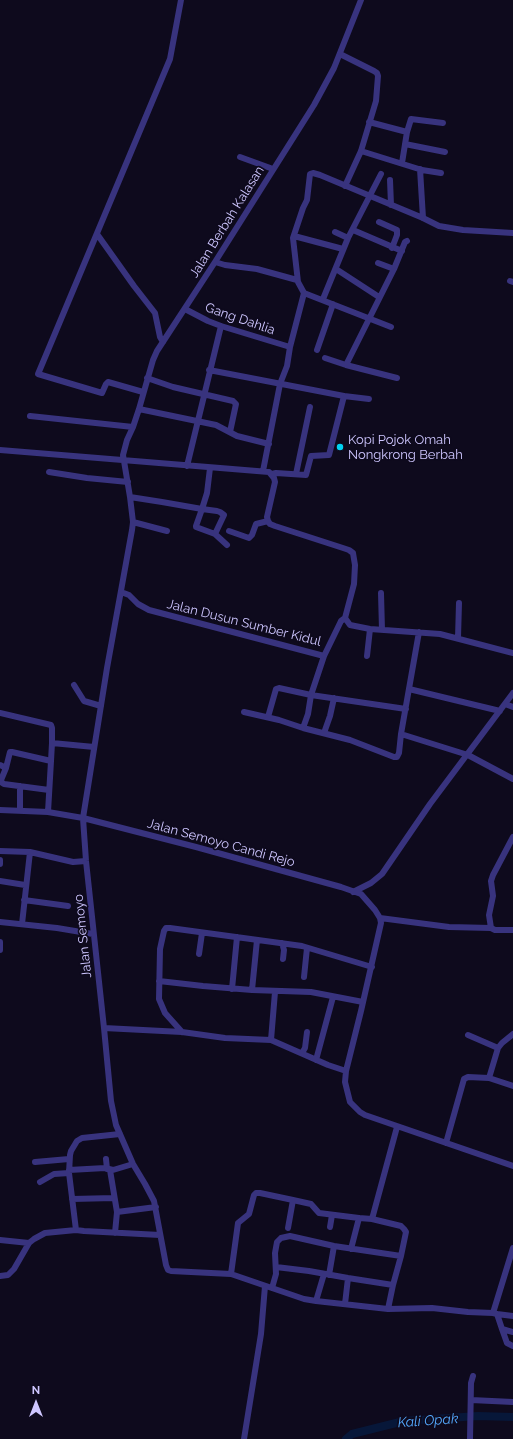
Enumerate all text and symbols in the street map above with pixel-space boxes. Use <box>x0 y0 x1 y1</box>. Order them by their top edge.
street label: Jalan Berbah Kalasan <box>186 163 268 281</box>
street label: Gang Dahlia <box>203 300 277 338</box>
place label: Kopi Pojok Omah Nongkrong Berbah <box>348 432 463 463</box>
marker: Kopi Pojok Omah Nongkrong Berbah <box>335 442 345 452</box>
street label: Jalan Dusun Sumber Kidul <box>165 596 323 650</box>
street label: Jalan Semoyo Candi Rejo <box>146 816 296 870</box>
street label: Jalan Semoyo <box>71 893 95 979</box>
north arrow <box>16 1383 56 1423</box>
text: N <box>32 1384 40 1397</box>
water label: Kali Opak <box>397 1410 459 1432</box>

